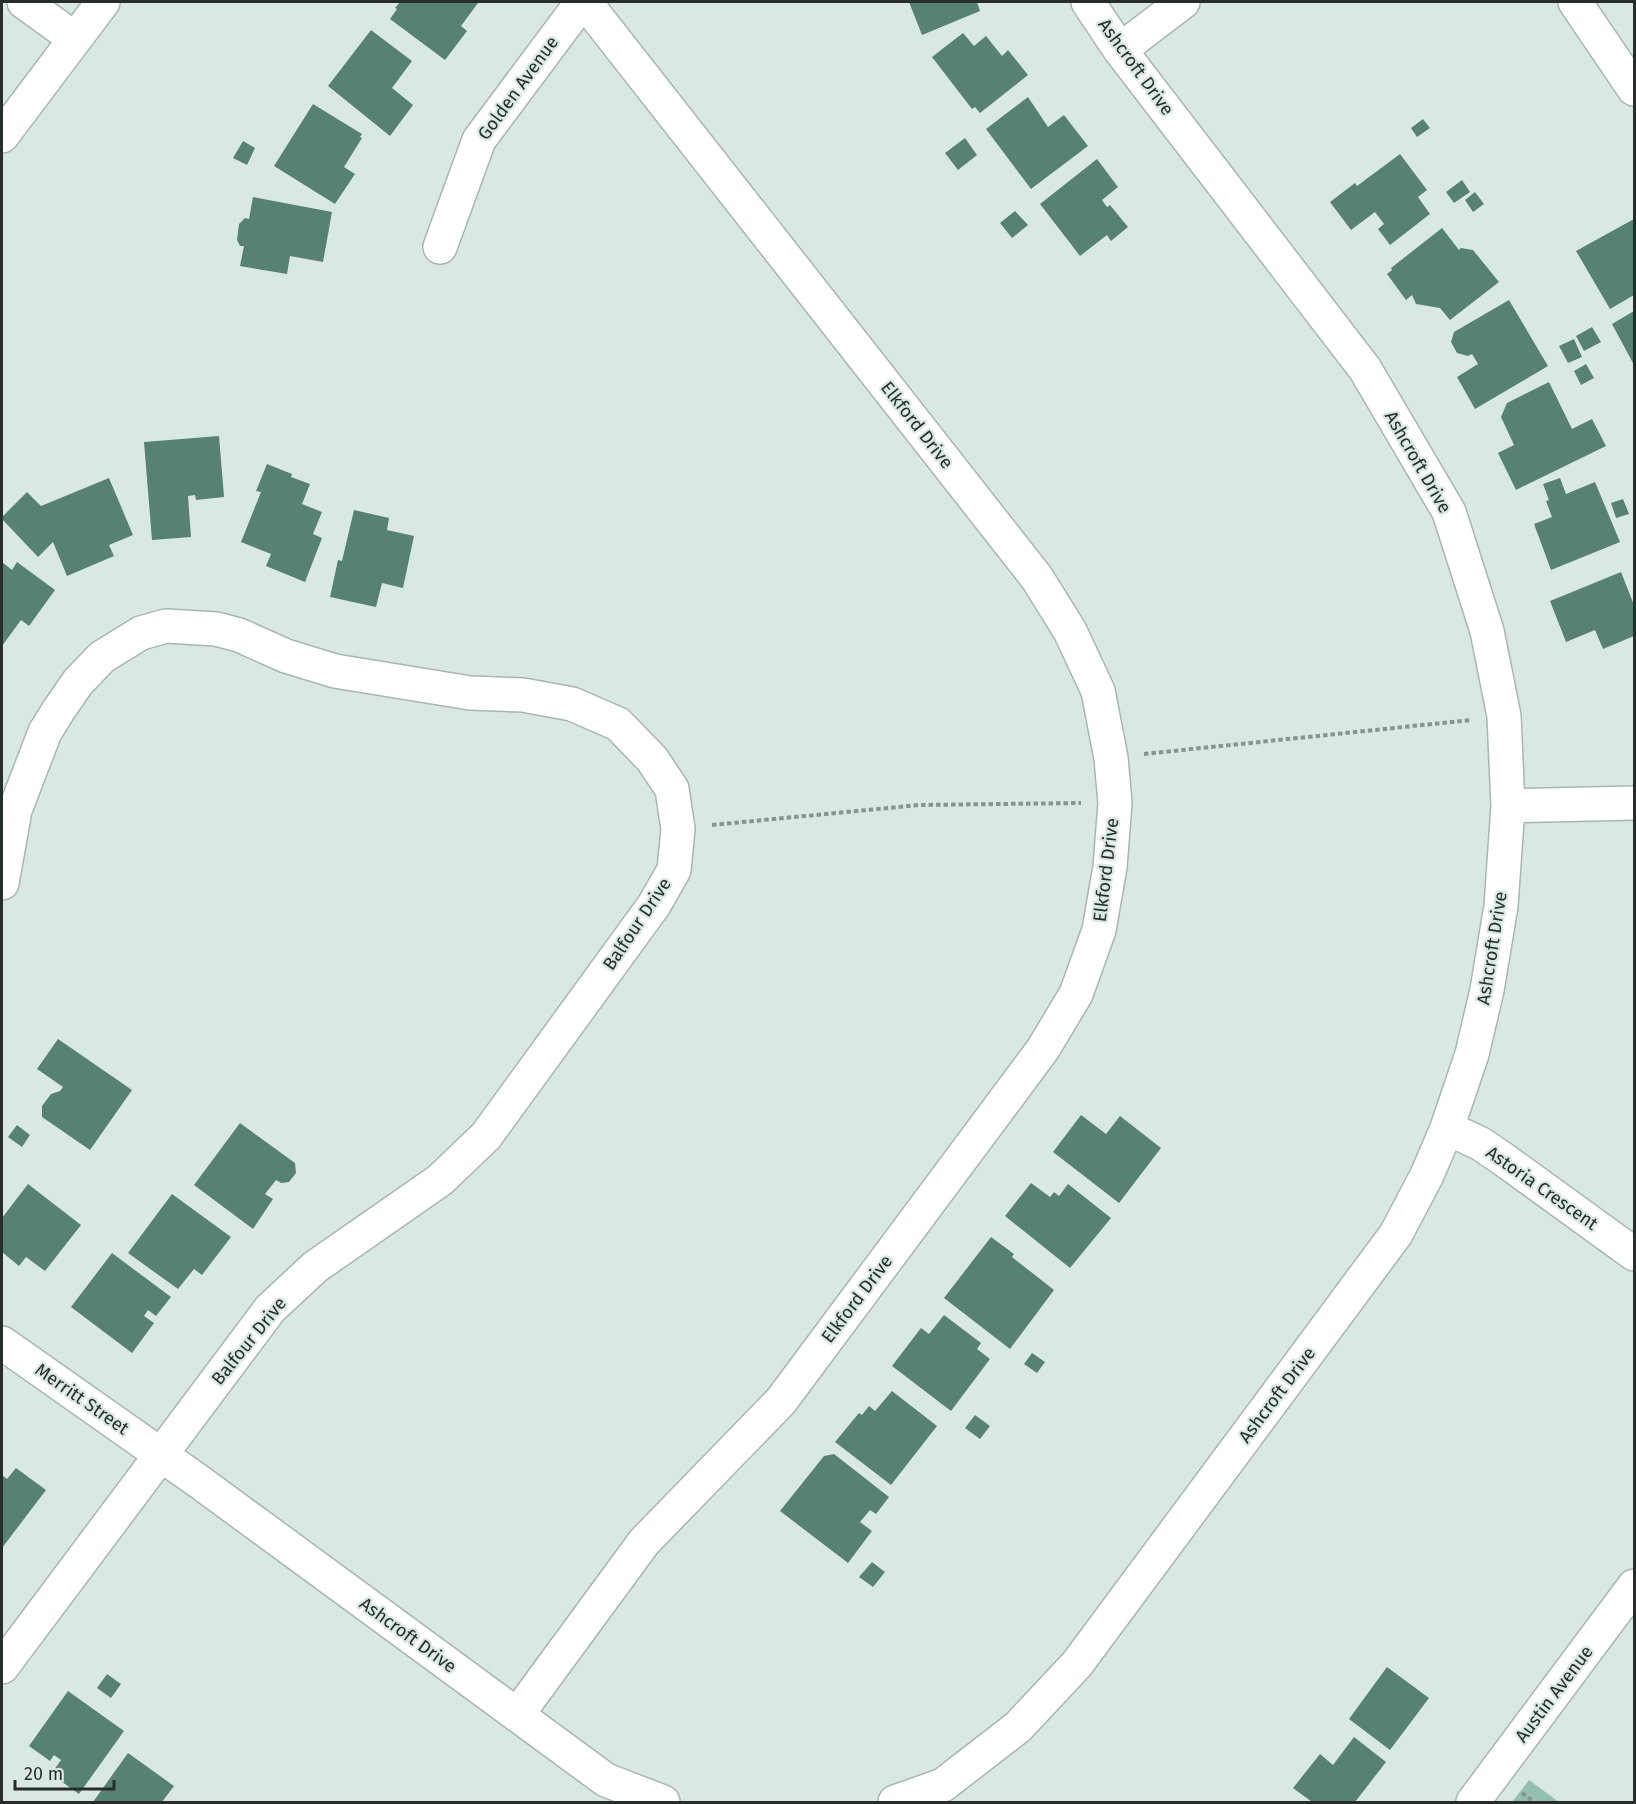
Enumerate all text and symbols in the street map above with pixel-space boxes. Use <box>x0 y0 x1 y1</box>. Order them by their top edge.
street label: Ashcroft Drive <box>1094 14 1178 120</box>
street label: Golden Avenue <box>473 32 563 144</box>
street label: Elkford Drive <box>876 377 958 473</box>
street label: Ashcroft Drive <box>1380 407 1456 517</box>
street label: Elkford Drive <box>1089 817 1123 923</box>
street label: Balfour Drive <box>598 874 676 974</box>
street label: Ashcroft Drive <box>1472 890 1512 1006</box>
street label: Astoria Crescent <box>1482 1141 1603 1235</box>
street label: Elkford Drive <box>817 1251 897 1347</box>
street label: Balfour Drive <box>207 1293 291 1389</box>
street label: Ashcroft Drive <box>1234 1343 1320 1447</box>
street label: Merritt Street <box>31 1359 134 1440</box>
street label: Ashcroft Drive <box>355 1593 461 1677</box>
street label: Austin Avenue <box>1510 1641 1598 1747</box>
scale bar <box>15 1753 114 1791</box>
text: 20 m <box>24 1763 63 1785</box>

